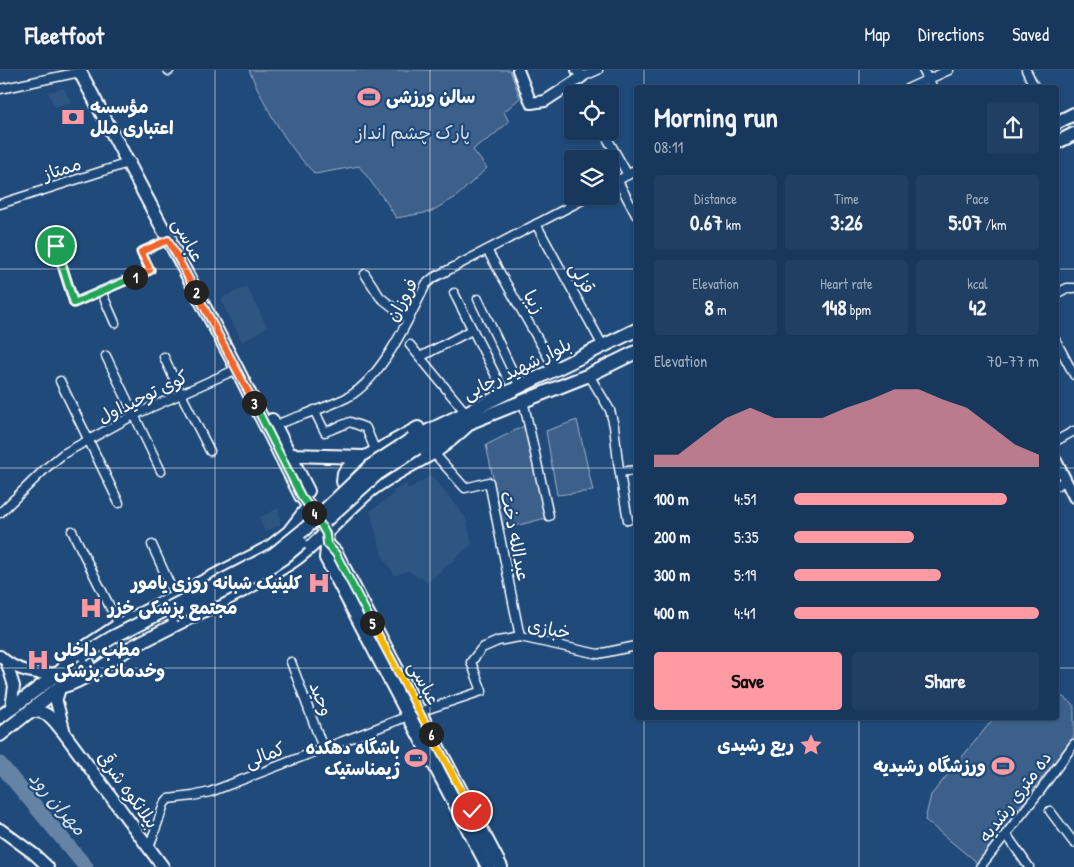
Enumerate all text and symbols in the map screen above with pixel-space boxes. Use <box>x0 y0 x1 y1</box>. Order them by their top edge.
text: Fleetfoot <box>25 19 104 51</box>
text: Map <box>865 22 890 47</box>
text: Directions <box>918 22 984 47</box>
text: Saved <box>1012 22 1049 47</box>
sports icon: سالن ورزشی <box>356 84 382 110</box>
place label: سالن ورزشی <box>386 84 475 109</box>
map controls <box>564 85 619 205</box>
button: locate <box>564 85 619 140</box>
place label: مؤسسه اعتباری ملل <box>90 94 174 140</box>
text: Morning run <box>654 98 778 136</box>
button: share <box>987 102 1039 154</box>
bank icon: مؤسسه اعتباری ملل <box>60 104 86 130</box>
park label: پارک چشم انداز <box>354 120 470 147</box>
text: 08:11 <box>654 136 683 158</box>
button: layers <box>564 150 619 205</box>
street label: ممتاز <box>38 151 84 187</box>
text: Distance <box>694 189 737 208</box>
text: Time <box>834 189 859 208</box>
text: Pace <box>966 189 989 208</box>
text: 0.67 <box>690 208 723 237</box>
text: 3:26 <box>830 208 863 237</box>
text: 5:07 <box>948 208 982 237</box>
street label: عباسى <box>166 213 210 266</box>
text: km <box>723 215 741 234</box>
text: /km <box>982 215 1007 234</box>
pin <box>35 225 77 267</box>
icon: arrive <box>42 232 70 260</box>
street label: قزلی <box>564 257 601 298</box>
pin: 1 <box>122 264 148 290</box>
text: 1 <box>133 268 138 287</box>
street label: فروزان <box>379 274 424 326</box>
text: Elevation <box>692 274 739 293</box>
text: Heart rate <box>820 274 873 293</box>
text: kcal <box>967 274 988 293</box>
pin: 2 <box>184 280 208 304</box>
text: 2 <box>193 283 200 302</box>
street label: زیبا <box>518 285 551 318</box>
text: 8 <box>705 293 714 322</box>
text: 148 <box>822 293 847 322</box>
text: 42 <box>969 293 986 322</box>
text: m <box>714 300 726 319</box>
text: bpm <box>847 300 871 319</box>
street label: بلوار شهید رجایی <box>458 331 575 406</box>
text: Elevation <box>654 350 707 372</box>
text: 70–77 m <box>987 350 1039 372</box>
street label: کوی توحیداول <box>93 364 192 429</box>
pin: 3 <box>242 390 266 416</box>
text: 3 <box>251 394 258 413</box>
text: 100 m <box>654 488 689 510</box>
text: 4:51 <box>734 488 756 510</box>
street label: عبدالله دخت <box>495 489 536 583</box>
pin: 4 <box>302 500 326 526</box>
text: 4 <box>312 504 317 523</box>
text: 200 m <box>654 526 690 548</box>
text: 5:35 <box>734 526 758 548</box>
text: 300 m <box>654 564 690 586</box>
text: 5:19 <box>734 564 756 586</box>
place label: کلینیک شبانه روزی یامور <box>129 570 302 595</box>
hospital icon: کلینیک شبانه روزی یامور <box>306 570 332 596</box>
hospital icon: مجتمع پزشکی خزر <box>78 595 104 621</box>
place label: مجتمع پزشکی خزر <box>106 595 237 621</box>
text: 400 m <box>654 602 689 624</box>
text: 4:41 <box>734 602 756 624</box>
pin: 5 <box>360 610 384 636</box>
street label: خبازی <box>526 612 573 645</box>
text: 5 <box>370 614 375 633</box>
place label: مطب داخلی وخدمات پزشکی <box>54 637 165 683</box>
hospital icon: مطب داخلی وخدمات پزشکی <box>25 647 51 673</box>
button: Save <box>654 652 842 710</box>
button: Share <box>852 652 1039 710</box>
street label: عباسى <box>402 656 446 709</box>
street label: وحید <box>304 678 339 719</box>
pin: 6 <box>418 722 444 746</box>
text: 6 <box>429 725 434 744</box>
place label: ربع رشیدی <box>717 732 794 758</box>
place icon: ربع رشیدی <box>798 732 824 758</box>
street label: کمالی <box>241 735 289 774</box>
place label: باشگاه دهکده ژیمناستیک <box>305 735 400 781</box>
sports icon: باشگاه دهکده ژیمناستیک <box>403 745 429 771</box>
street label: بیلانکوه شرقی <box>92 746 165 834</box>
street label: ده متری رشدیه <box>972 746 1057 847</box>
place label: ورزشگاه رشیدیه <box>874 753 986 778</box>
sports icon: ورزشگاه رشیدیه <box>990 753 1016 779</box>
water label: مهران رود <box>23 765 93 841</box>
pin <box>451 790 493 832</box>
icon: check <box>458 797 486 825</box>

